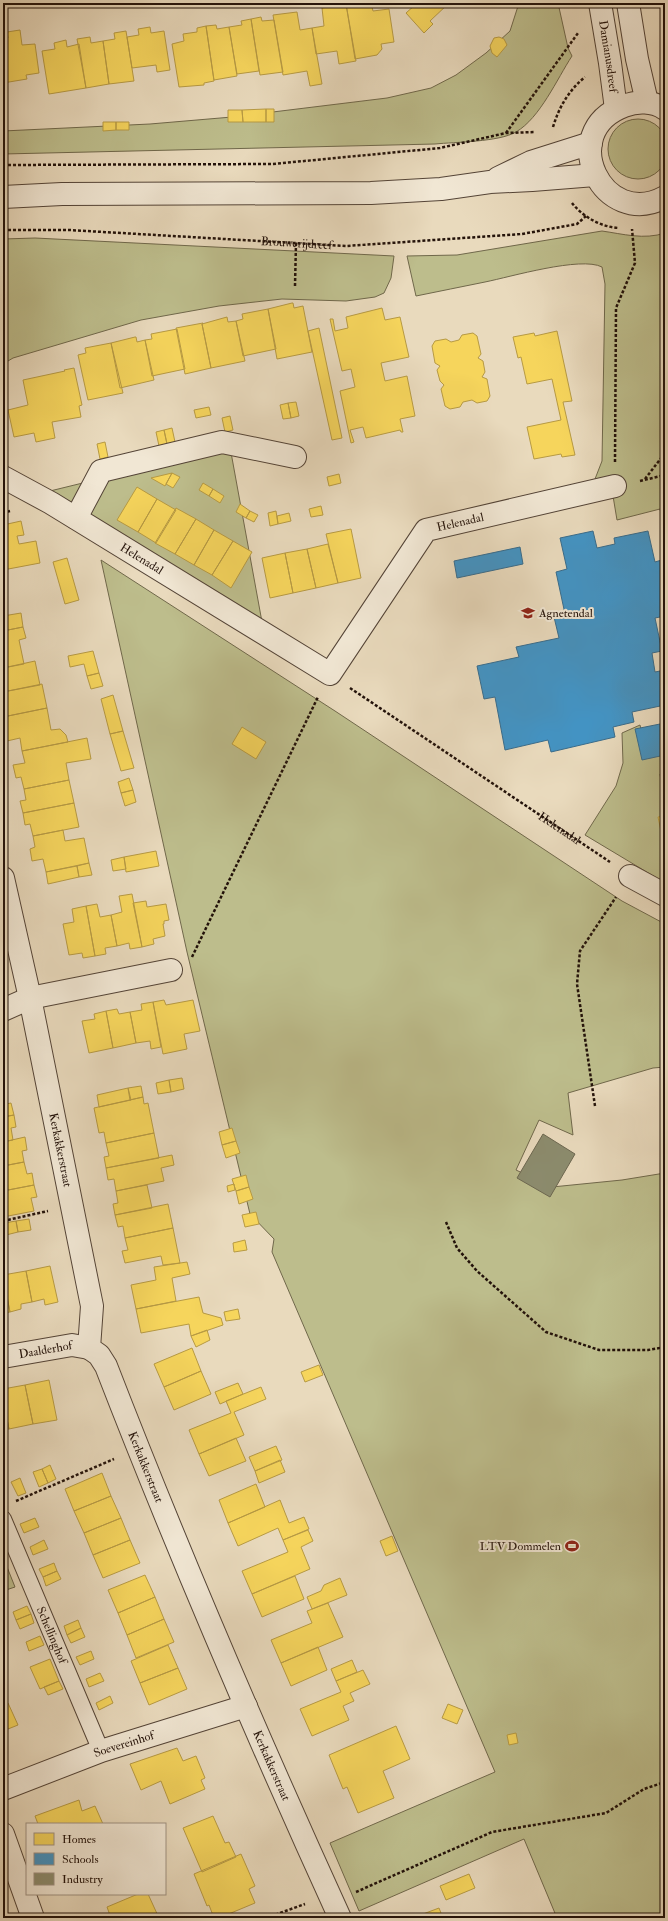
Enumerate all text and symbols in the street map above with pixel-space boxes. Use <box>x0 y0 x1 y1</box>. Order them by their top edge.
street label: Damianusdreef <box>595 19 622 95</box>
street label: Brouwerijdreef <box>261 234 335 253</box>
street label: Helenadal <box>435 509 485 535</box>
street label: Helenadal <box>117 540 166 578</box>
school or university icon: Agnetendal <box>520 605 536 621</box>
place label: Agnetendal <box>538 606 593 621</box>
street label: Helenadal <box>535 809 583 848</box>
street label: Kerkakkerstraat <box>46 1112 75 1188</box>
street label: Daalderhof <box>17 1337 75 1362</box>
street label: Kerkakkerstraat <box>125 1429 167 1505</box>
sports icon: LTV Dommelen <box>564 1538 580 1554</box>
place label: LTV Dommelen <box>480 1539 561 1554</box>
street label: Schellinghof <box>33 1604 71 1668</box>
street label: Soevereinhof <box>91 1727 158 1761</box>
street label: Kerkakkerstraat <box>250 1728 294 1803</box>
legend <box>26 1823 166 1895</box>
text: Homes <box>62 1832 96 1847</box>
text: Schools <box>62 1852 99 1867</box>
text: Industry <box>62 1872 104 1887</box>

